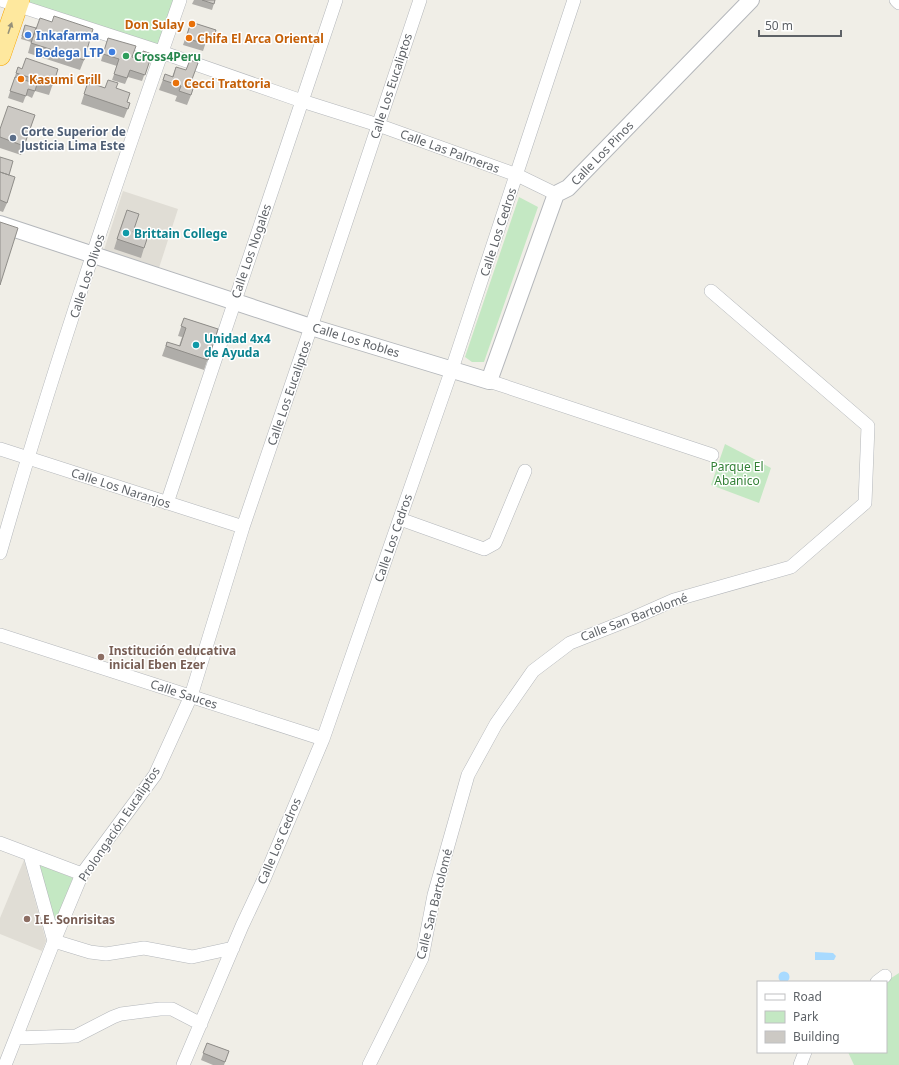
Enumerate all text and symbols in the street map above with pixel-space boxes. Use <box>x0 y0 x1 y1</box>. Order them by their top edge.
scale bar <box>759 12 841 38</box>
place label: Don Sulay <box>125 16 184 33</box>
text: 50 m <box>765 17 793 34</box>
marker: Don Sulay <box>187 19 197 29</box>
one-way arrow <box>7 21 13 33</box>
place label: Inkafarma <box>36 27 99 44</box>
marker: Inkafarma <box>23 30 33 40</box>
place label: Chifa El Arca Oriental <box>197 30 324 47</box>
street label: Calle Los Eucaliptos <box>366 31 416 141</box>
marker: Chifa El Arca Oriental <box>184 33 194 43</box>
place label: Bodega LTP <box>35 44 104 61</box>
marker: Bodega LTP <box>107 47 117 57</box>
place label: Cross4Peru <box>134 48 201 65</box>
marker: Cross4Peru <box>121 51 131 61</box>
place label: Kasumi Grill <box>29 71 101 88</box>
marker: Kasumi Grill <box>16 74 26 84</box>
place label: Cecci Trattoria <box>184 75 271 92</box>
marker: Cecci Trattoria <box>171 78 181 88</box>
street label: Calle Los Pinos <box>567 117 637 189</box>
place label: Corte Superior de Justicia Lima Este <box>20 123 126 154</box>
street label: Calle Las Palmeras <box>398 125 502 177</box>
marker: Corte Superior de Justicia Lima Este <box>8 133 18 143</box>
street label: Calle Los Cedros <box>476 185 520 279</box>
street label: Calle Los Nogales <box>227 201 275 301</box>
place label: Brittain College <box>134 225 227 242</box>
marker: Brittain College <box>121 228 131 238</box>
street label: Calle Los Olivos <box>65 232 109 320</box>
street label: Calle Los Robles <box>310 319 402 361</box>
place label: Unidad 4x4 de Ayuda <box>204 330 271 361</box>
street label: Calle Los Eucaliptos <box>263 338 315 448</box>
marker: Unidad 4x4 de Ayuda <box>191 340 201 350</box>
park label: Parque El Abanico <box>710 458 764 489</box>
street label: Calle Los Naranjos <box>69 464 173 512</box>
street label: Calle Los Cedros <box>370 491 416 584</box>
street label: Calle San Bartolomé <box>578 589 690 645</box>
place label: Institución educativa inicial Eben Ezer <box>109 642 236 673</box>
marker: Institución educativa inicial Eben Ezer <box>96 652 106 662</box>
street label: Calle Sauces <box>148 675 220 713</box>
street label: Prolongación Eucaliptos <box>74 763 164 885</box>
street label: Calle Los Cedros <box>253 795 305 887</box>
street label: Calle San Bartolomé <box>412 847 456 961</box>
place label: I.E. Sonrisitas <box>35 911 115 928</box>
marker: I.E. Sonrisitas <box>22 914 32 924</box>
legend <box>757 981 887 1053</box>
text: Road <box>793 988 822 1005</box>
text: Park <box>793 1008 819 1025</box>
text: Building <box>793 1028 840 1045</box>

